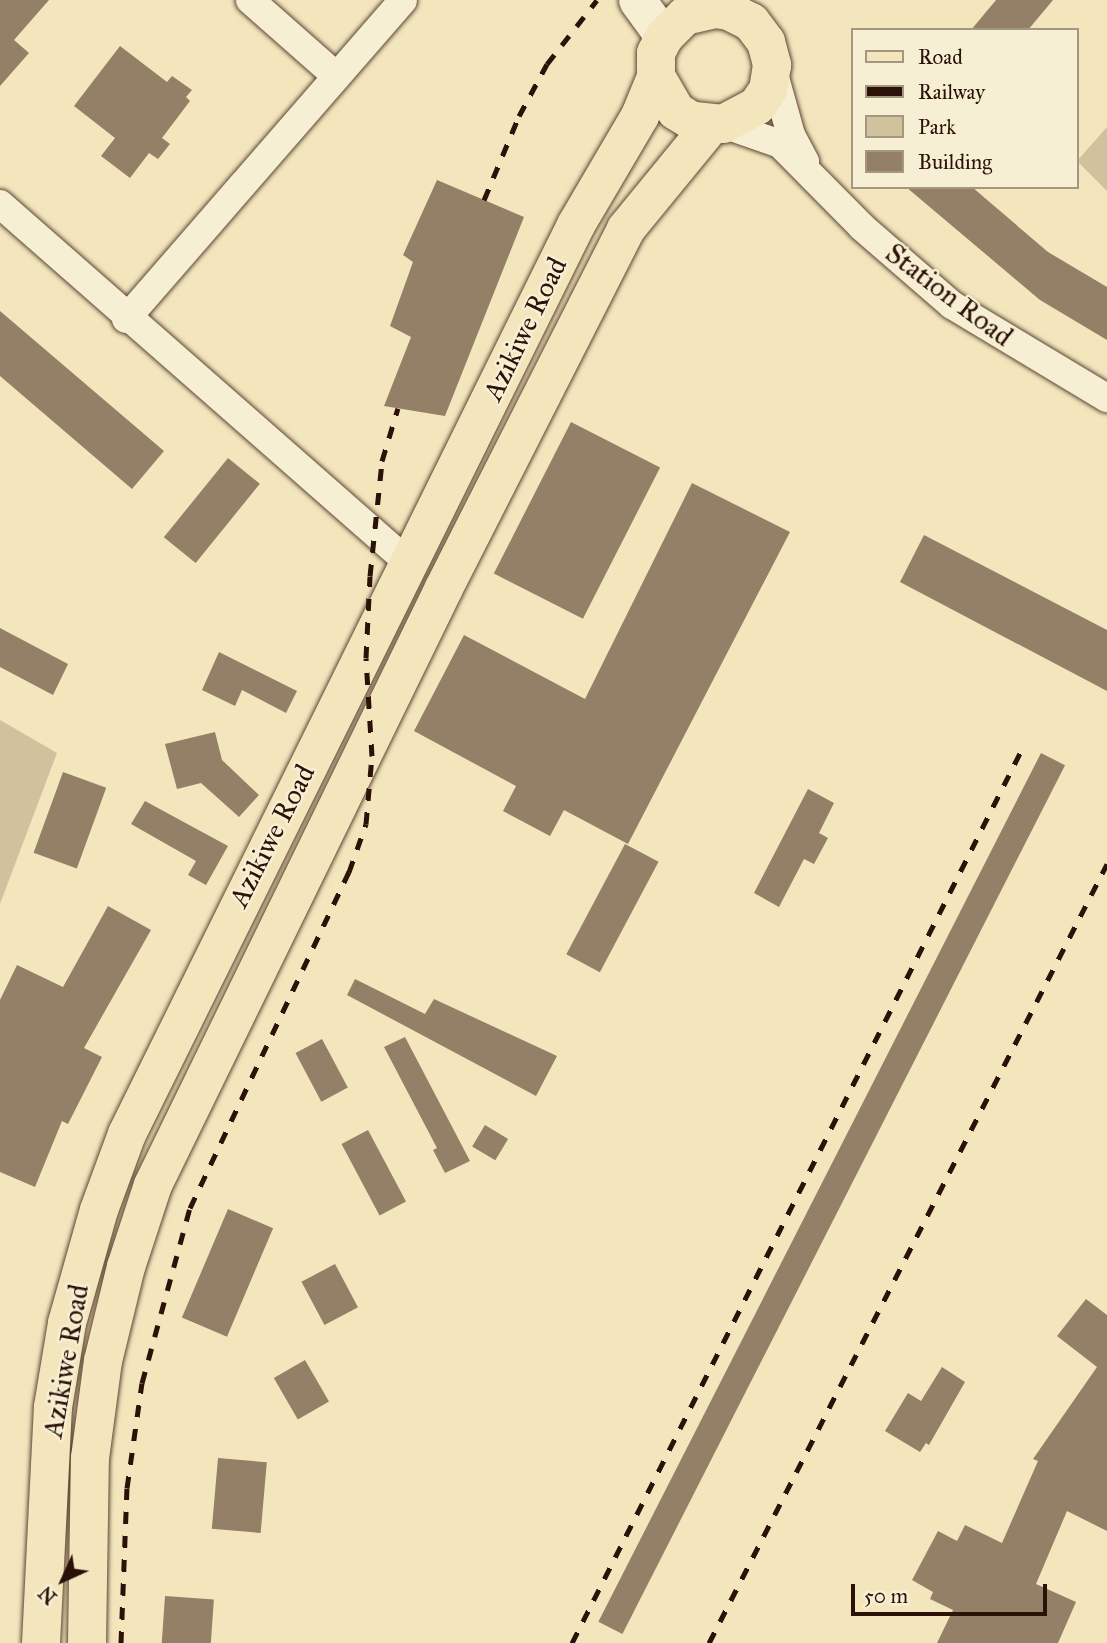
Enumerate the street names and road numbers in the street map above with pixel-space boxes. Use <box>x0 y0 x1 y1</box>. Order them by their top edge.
street label: Station Road <box>879 236 1019 354</box>
street label: Azikiwe Road <box>476 252 574 406</box>
street label: Azikiwe Road <box>222 759 322 913</box>
street label: Azikiwe Road <box>36 1282 96 1440</box>

